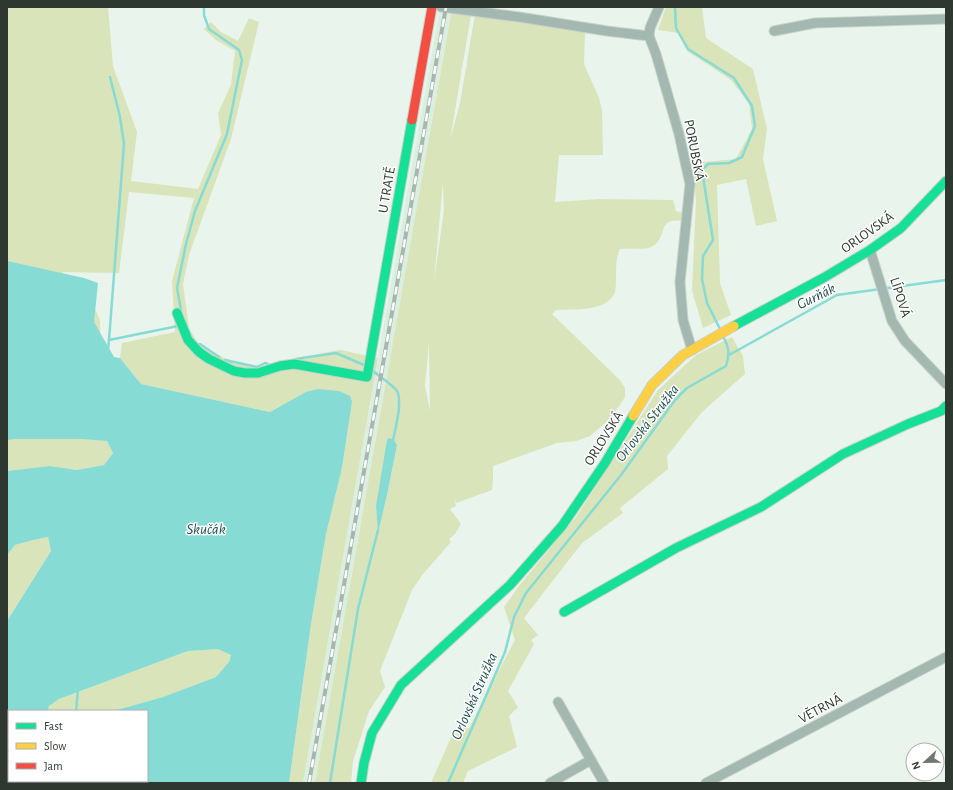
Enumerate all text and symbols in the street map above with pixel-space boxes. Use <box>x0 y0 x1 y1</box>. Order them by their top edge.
street label: PORUBSKÁ <box>681 118 710 182</box>
street label: U TRATĚ <box>374 165 398 214</box>
street label: ORLOVSKÁ <box>837 207 896 256</box>
street label: LÍPOVÁ <box>887 275 916 319</box>
water label: Gurňák <box>795 281 838 312</box>
water label: Orlovská Stružka <box>613 382 682 465</box>
street label: ORLOVSKÁ <box>579 407 626 468</box>
water label: Skučák <box>186 522 226 537</box>
water label: Orlovská Stružka <box>449 651 500 742</box>
street label: VĚTRNÁ <box>795 689 844 726</box>
legend <box>8 710 148 782</box>
text: Fast <box>44 720 63 732</box>
text: Slow <box>44 740 66 752</box>
north arrow <box>905 742 945 782</box>
text: Jam <box>44 760 63 772</box>
text: N <box>910 760 923 771</box>

